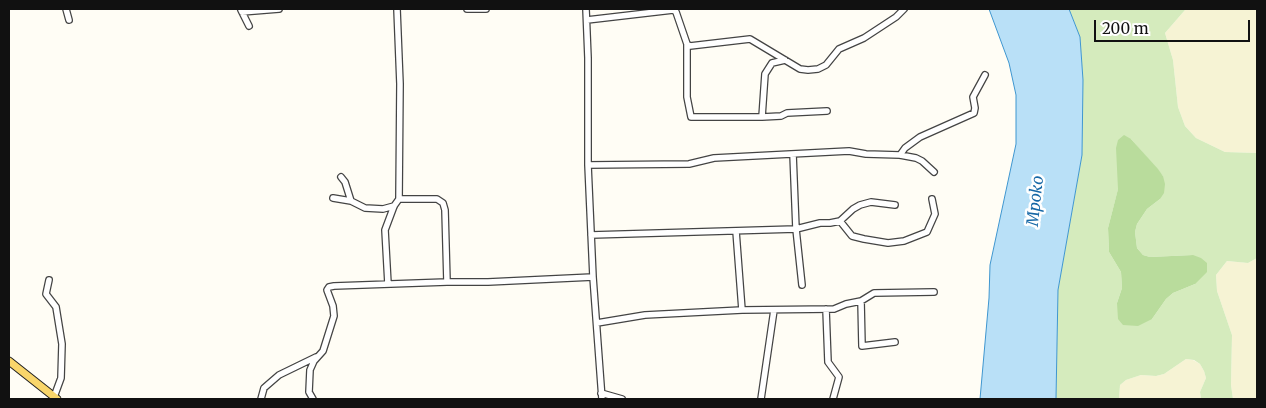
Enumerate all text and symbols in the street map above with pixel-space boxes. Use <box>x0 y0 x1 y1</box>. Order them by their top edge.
scale bar <box>1096 10 1252 42</box>
text: 200 m <box>1102 19 1149 38</box>
water label: Mpoko <box>1024 175 1048 227</box>

